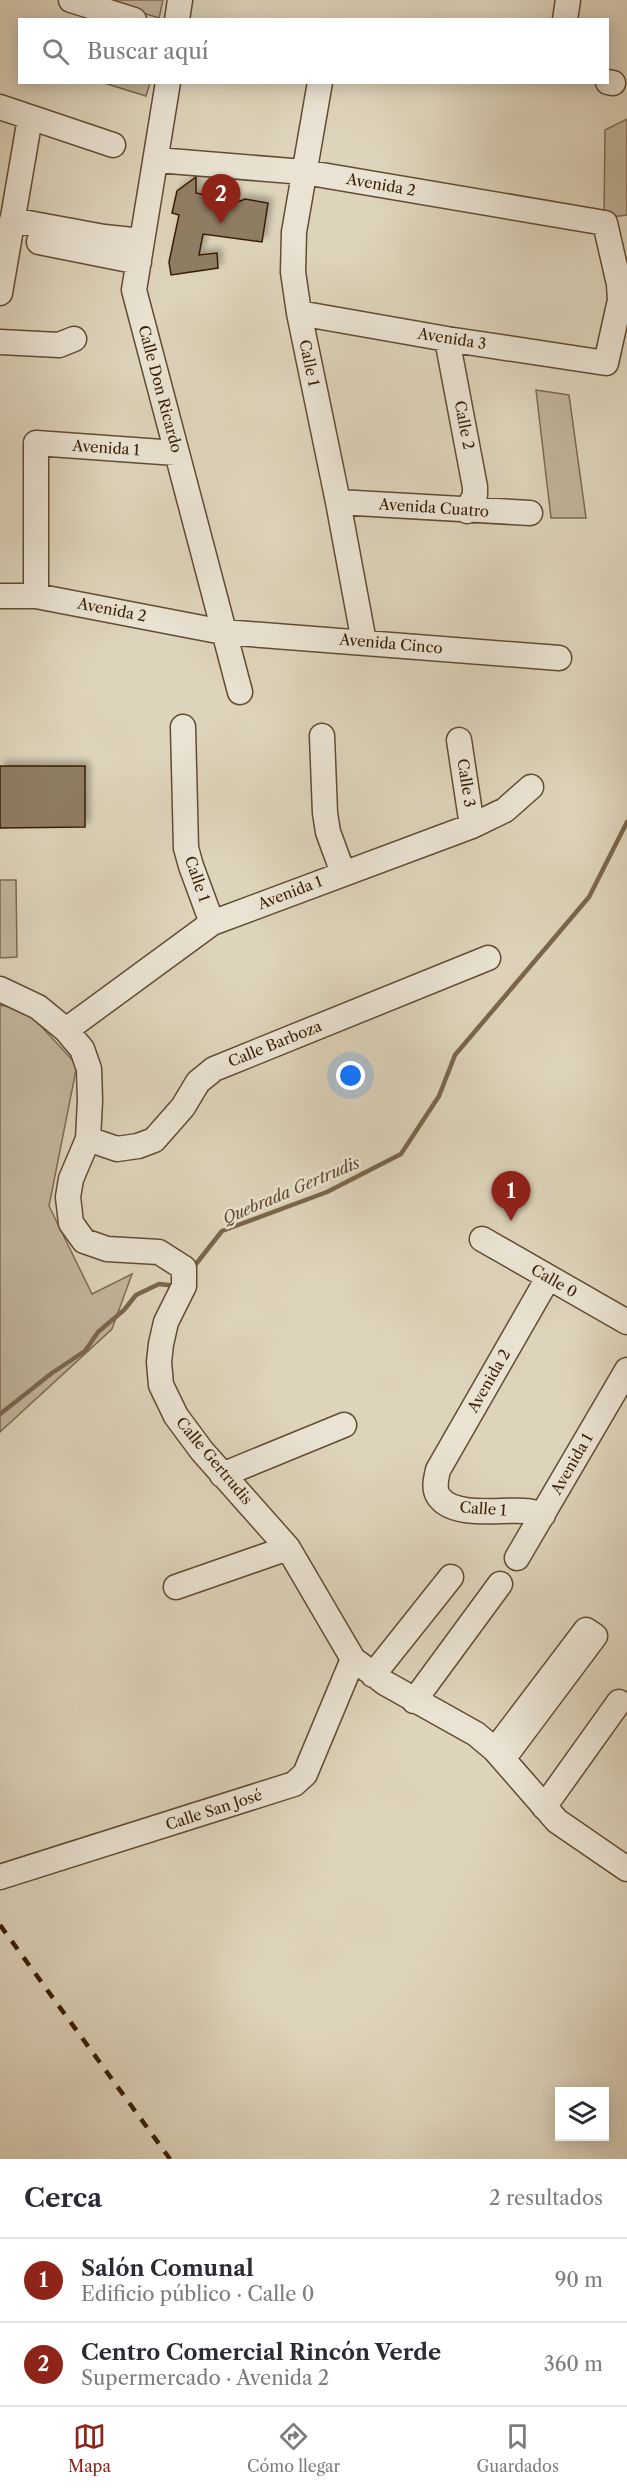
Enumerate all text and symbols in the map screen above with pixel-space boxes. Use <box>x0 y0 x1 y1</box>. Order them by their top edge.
search box <box>18 18 609 84</box>
icon: search <box>39 35 72 68</box>
text: Buscar aquí <box>87 38 209 65</box>
street label: Avenida 2 <box>344 169 417 200</box>
pin: 2 <box>202 174 240 224</box>
street label: Calle Don Ricardo <box>134 323 187 455</box>
street label: Avenida 3 <box>415 324 488 353</box>
street label: Calle 1 <box>295 338 324 389</box>
street label: Calle 2 <box>450 399 479 451</box>
street label: Avenida 1 <box>71 436 141 459</box>
street label: Avenida Cuatro <box>377 494 490 521</box>
street label: Avenida 2 <box>75 593 148 625</box>
street label: Avenida Cinco <box>338 629 444 657</box>
street label: Calle 3 <box>453 757 480 809</box>
street label: Calle 1 <box>181 853 214 905</box>
street label: Avenida 1 <box>254 871 325 914</box>
street label: Calle Barboza <box>225 1016 325 1071</box>
your location <box>336 1061 365 1090</box>
water label: Quebrada Gertrudis <box>219 1152 363 1228</box>
pin: 1 <box>492 1172 530 1221</box>
street label: Calle 0 <box>528 1260 581 1301</box>
street label: Avenida 2 <box>462 1346 514 1417</box>
street label: Calle Gertrudis <box>172 1413 257 1508</box>
street label: Avenida 1 <box>546 1429 597 1499</box>
street label: Calle 1 <box>459 1497 508 1520</box>
street label: Calle San José <box>163 1785 264 1834</box>
map controls <box>555 2087 609 2141</box>
button: layers <box>555 2087 609 2141</box>
text: Cerca <box>24 2182 102 2214</box>
text: 2 resultados <box>489 2186 603 2210</box>
text: Salón Comunal <box>81 2255 254 2282</box>
text: 1 <box>39 2268 48 2292</box>
text: 90 m <box>555 2268 603 2292</box>
text: Edificio público · Calle 0 <box>81 2282 314 2306</box>
text: Centro Comercial Rincón Verde <box>81 2339 441 2366</box>
text: 2 <box>38 2352 49 2376</box>
text: 360 m <box>544 2352 603 2376</box>
text: Supermercado · Avenida 2 <box>81 2366 329 2390</box>
tab: Mapa <box>68 2420 111 2476</box>
tab: Cómo llegar <box>247 2420 340 2476</box>
tab: Guardados <box>476 2420 559 2476</box>

